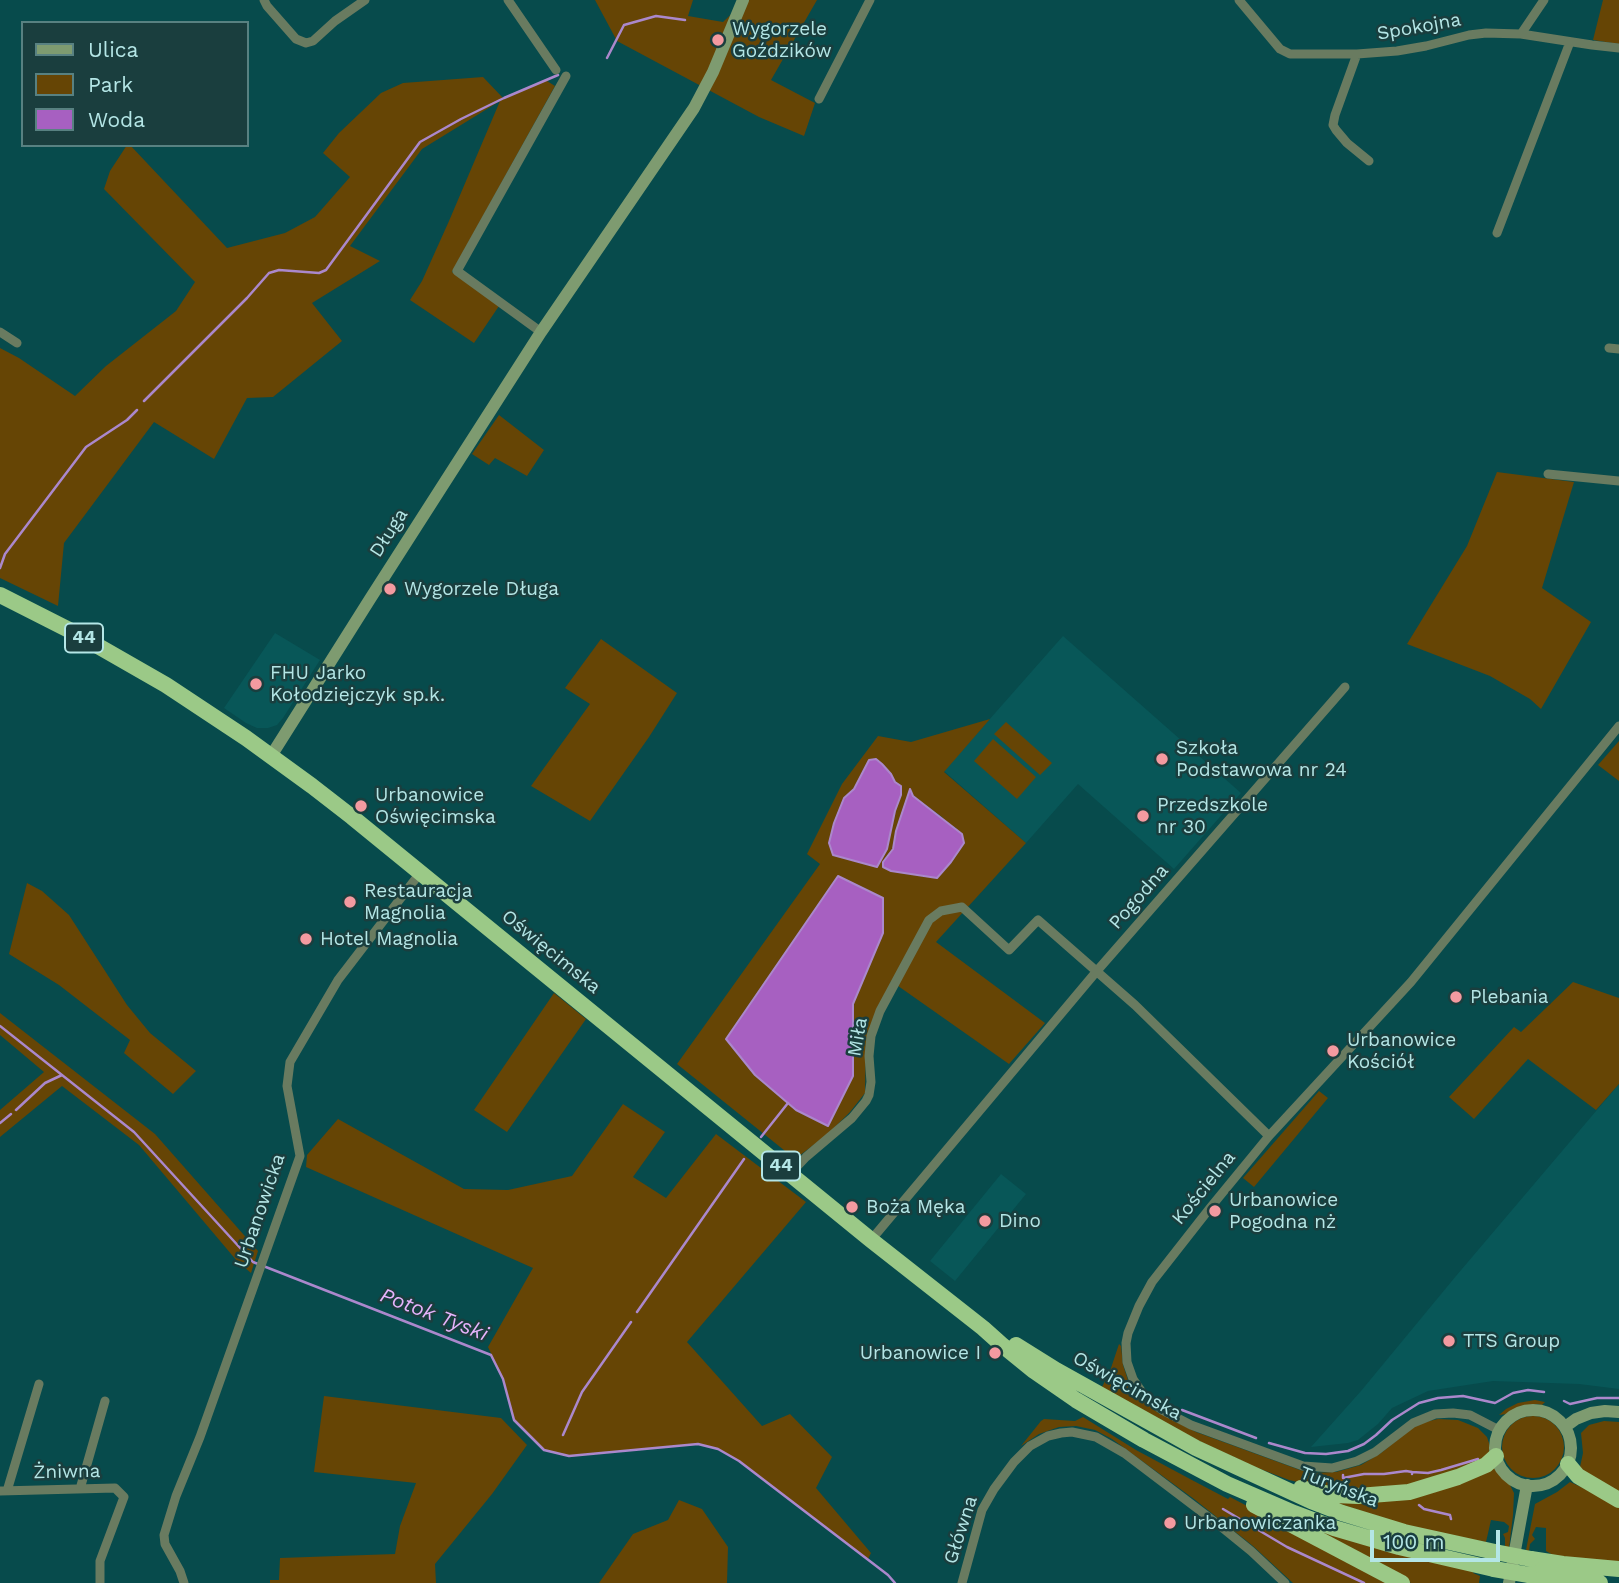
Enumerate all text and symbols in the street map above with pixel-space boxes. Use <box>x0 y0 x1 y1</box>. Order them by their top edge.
street label: Spokojna <box>1375 8 1463 46</box>
place label: Wygorzele Goździków <box>732 18 832 62</box>
legend <box>21 21 248 147</box>
marker: Wygorzele Goździków <box>710 32 726 48</box>
text: Ulica <box>88 37 138 62</box>
text: Park <box>88 72 133 97</box>
text: Woda <box>88 107 145 132</box>
street label: Długa <box>365 504 413 562</box>
place label: Wygorzele Długa <box>404 578 559 600</box>
marker: Wygorzele Długa <box>382 581 398 597</box>
road number: 44 <box>65 624 103 652</box>
place label: FHU Jarko Kołodziejczyk sp.k. <box>270 662 445 706</box>
marker: FHU Jarko Kołodziejczyk sp.k. <box>248 676 264 692</box>
place label: Szkoła Podstawowa nr 24 <box>1176 737 1347 781</box>
marker: Szkoła Podstawowa nr 24 <box>1154 751 1170 767</box>
place label: Urbanowice Oświęcimska <box>375 784 496 828</box>
place label: Przedszkole nr 30 <box>1157 794 1268 838</box>
marker: Urbanowice Oświęcimska <box>353 798 369 814</box>
marker: Przedszkole nr 30 <box>1135 808 1151 824</box>
street label: Pogodna <box>1105 860 1173 934</box>
place label: Restauracja Magnolia <box>364 880 472 924</box>
marker: Restauracja Magnolia <box>342 894 358 910</box>
street label: Oświęcimska <box>497 905 605 999</box>
place label: Hotel Magnolia <box>320 928 458 950</box>
marker: Hotel Magnolia <box>298 931 314 947</box>
place label: Plebania <box>1470 986 1549 1008</box>
marker: Plebania <box>1448 989 1464 1005</box>
street label: Miła <box>843 1016 873 1058</box>
place label: Urbanowice Kościół <box>1347 1029 1456 1073</box>
marker: Urbanowice Kościół <box>1325 1043 1341 1059</box>
street label: Kościelna <box>1167 1147 1241 1229</box>
street label: Urbanowicka <box>230 1151 290 1271</box>
road number: 44 <box>762 1152 800 1181</box>
place label: Urbanowice Pogodna nż <box>1229 1189 1338 1233</box>
place label: Boża Męka <box>866 1196 965 1218</box>
marker: Boża Męka <box>844 1199 860 1215</box>
marker: Urbanowice Pogodna nż <box>1207 1203 1223 1219</box>
place label: Dino <box>999 1210 1041 1232</box>
marker: Dino <box>977 1213 993 1229</box>
water label: Potok Tyski <box>377 1283 491 1347</box>
place label: TTS Group <box>1463 1330 1560 1352</box>
marker: TTS Group <box>1441 1333 1457 1349</box>
place label: Urbanowice I <box>860 1342 981 1364</box>
marker: Urbanowice I <box>987 1345 1003 1361</box>
street label: Oświęcimska <box>1069 1347 1185 1425</box>
street label: Żniwna <box>33 1460 101 1484</box>
street label: Turyńska <box>1296 1462 1382 1512</box>
street label: Główna <box>939 1493 983 1567</box>
place label: Urbanowiczanka <box>1184 1512 1336 1534</box>
marker: Urbanowiczanka <box>1162 1515 1178 1531</box>
scale bar <box>1374 1516 1504 1560</box>
text: 100 m <box>1383 1529 1445 1554</box>

